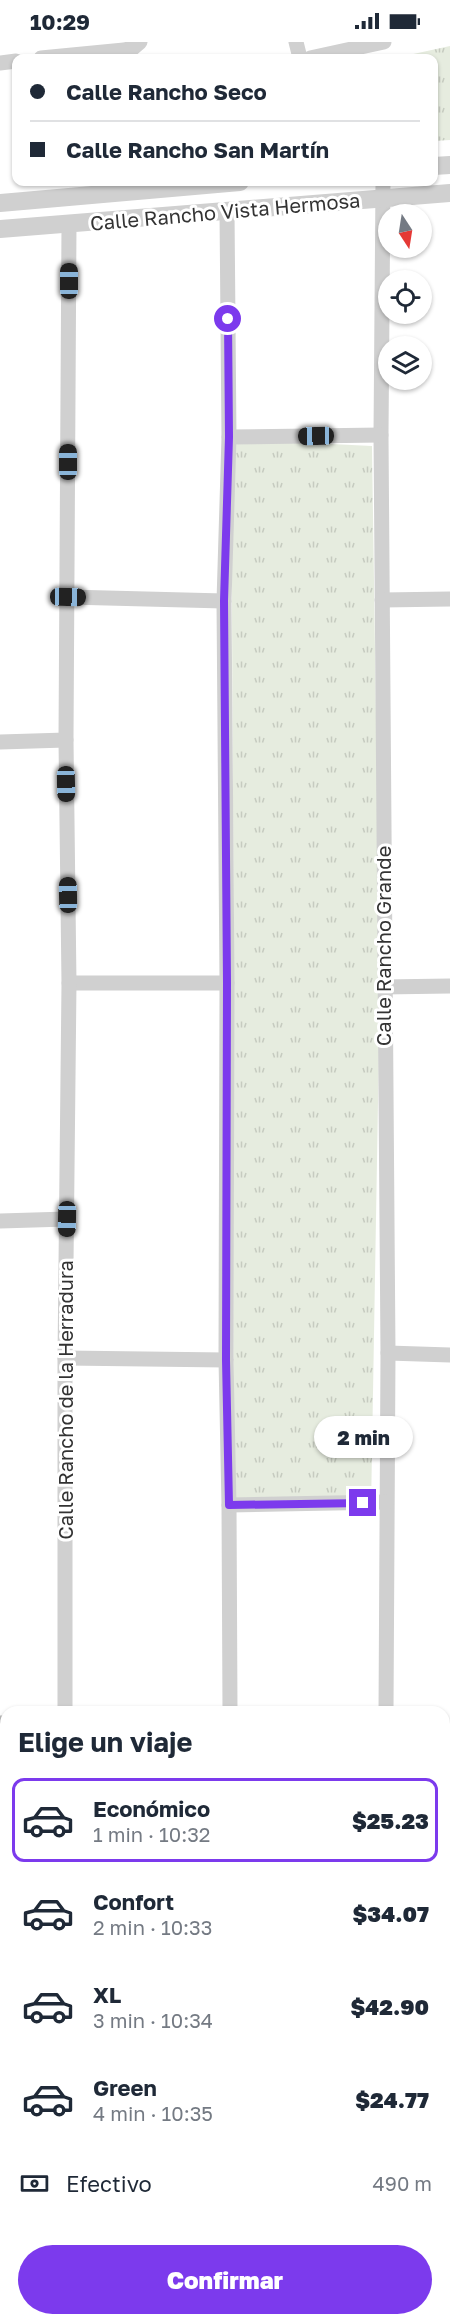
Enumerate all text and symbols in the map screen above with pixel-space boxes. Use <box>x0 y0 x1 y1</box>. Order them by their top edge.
text: 10:29 <box>30 8 90 35</box>
text: Calle Rancho Seco <box>66 78 267 105</box>
text: Calle Rancho San Martín <box>66 136 329 163</box>
street label: Calle Rancho Vista Hermosa <box>89 187 361 235</box>
north arrow <box>378 204 432 258</box>
map controls <box>378 204 432 390</box>
car <box>60 263 78 299</box>
button: locate <box>378 270 432 324</box>
route start <box>214 305 241 332</box>
button: layers <box>378 336 432 390</box>
car <box>298 427 334 445</box>
car <box>59 444 77 480</box>
car <box>50 588 86 606</box>
car <box>57 766 75 802</box>
street label: Calle Rancho Grande <box>371 846 395 1046</box>
car <box>59 877 77 913</box>
car <box>58 1201 76 1237</box>
street label: Calle Rancho de la Herradura <box>53 1260 77 1540</box>
callout: 2 min <box>314 1416 412 1458</box>
text: 2 min <box>337 1425 390 1449</box>
route end <box>349 1489 376 1516</box>
text: Elige un viaje <box>18 1726 192 1758</box>
icon: car <box>21 1793 75 1847</box>
text: Económico <box>93 1795 210 1822</box>
text: $25.23 <box>352 1807 429 1834</box>
text: 1 min · 10:32 <box>93 1822 210 1846</box>
icon: car <box>21 1886 75 1940</box>
text: Confort <box>93 1888 174 1915</box>
text: $34.07 <box>353 1900 429 1927</box>
text: 2 min · 10:33 <box>93 1915 212 1939</box>
icon: car <box>21 1979 75 2033</box>
text: XL <box>93 1981 121 2008</box>
text: $42.90 <box>351 1993 429 2020</box>
text: 3 min · 10:34 <box>93 2008 213 2032</box>
icon: car <box>21 2072 75 2126</box>
text: Green <box>93 2074 157 2101</box>
text: $24.77 <box>355 2086 429 2113</box>
text: 4 min · 10:35 <box>93 2101 213 2125</box>
icon: cash <box>18 2167 51 2200</box>
text: Efectivo <box>66 2170 152 2197</box>
text: 490 m <box>373 2171 432 2195</box>
button: Confirmar <box>18 2245 432 2314</box>

